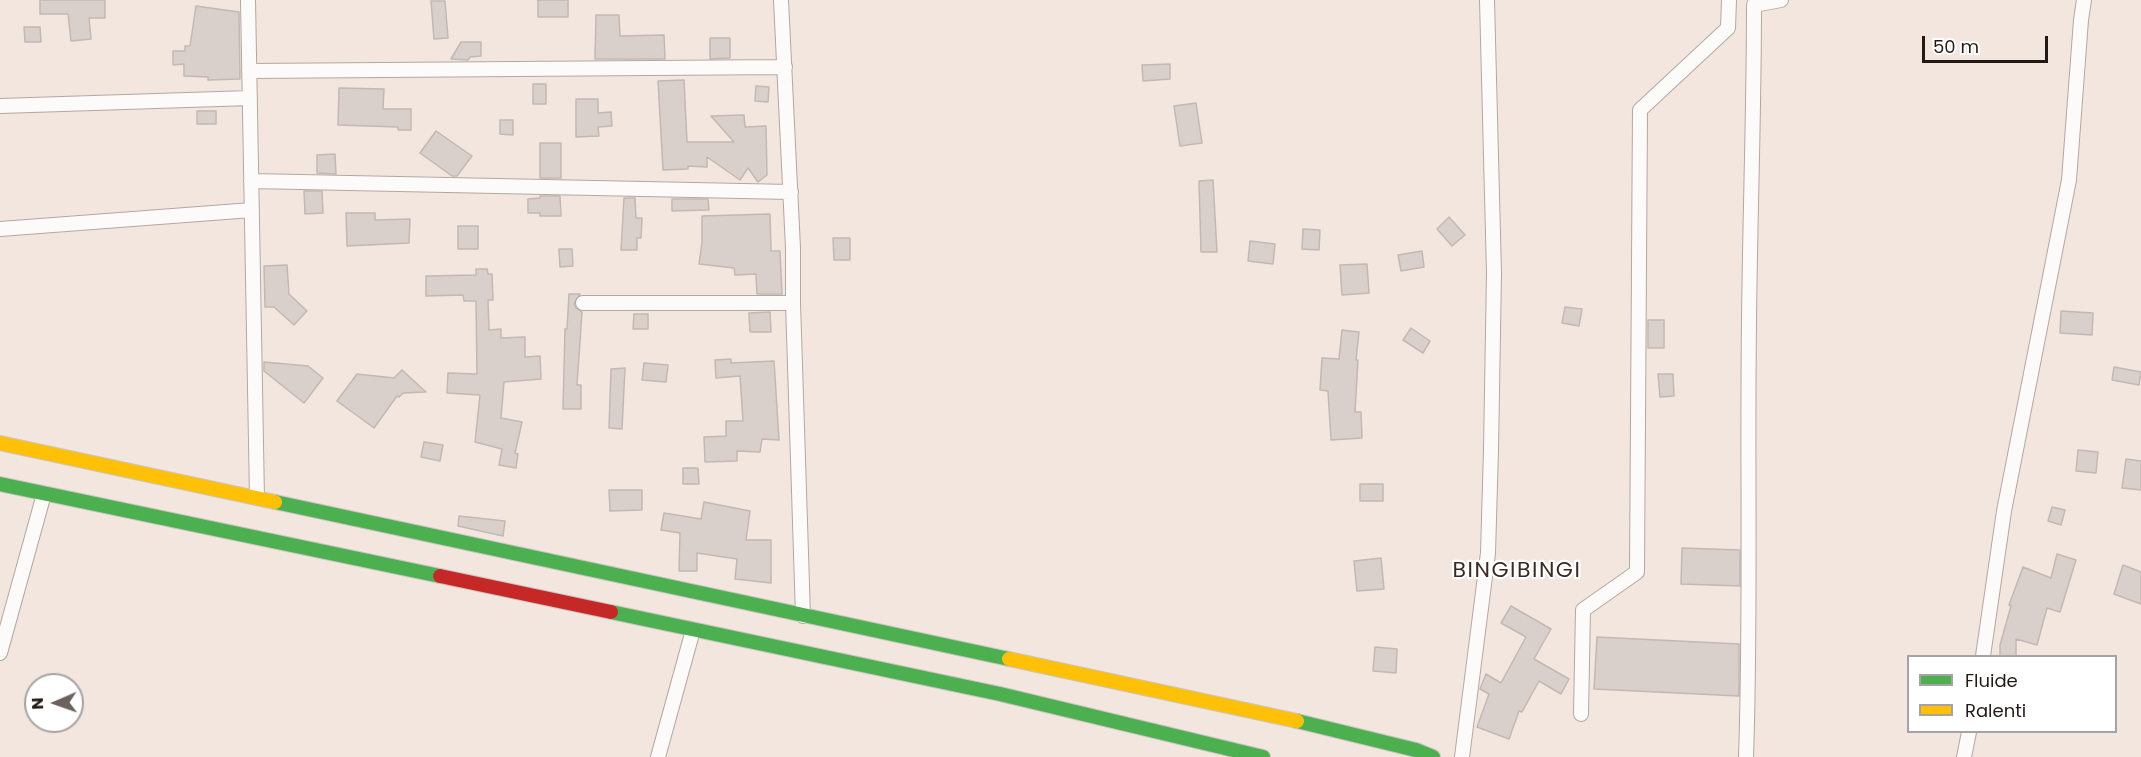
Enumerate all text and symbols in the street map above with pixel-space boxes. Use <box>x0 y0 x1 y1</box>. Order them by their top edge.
scale bar <box>1925 24 2051 62</box>
text: 50 m <box>1933 34 1979 59</box>
district label: BINGIBINGI <box>1453 558 1581 584</box>
legend <box>1907 655 2117 733</box>
text: Fluide <box>1965 668 2018 693</box>
north arrow <box>24 673 84 733</box>
text: N <box>26 697 49 710</box>
text: Ralenti <box>1965 698 2026 723</box>

